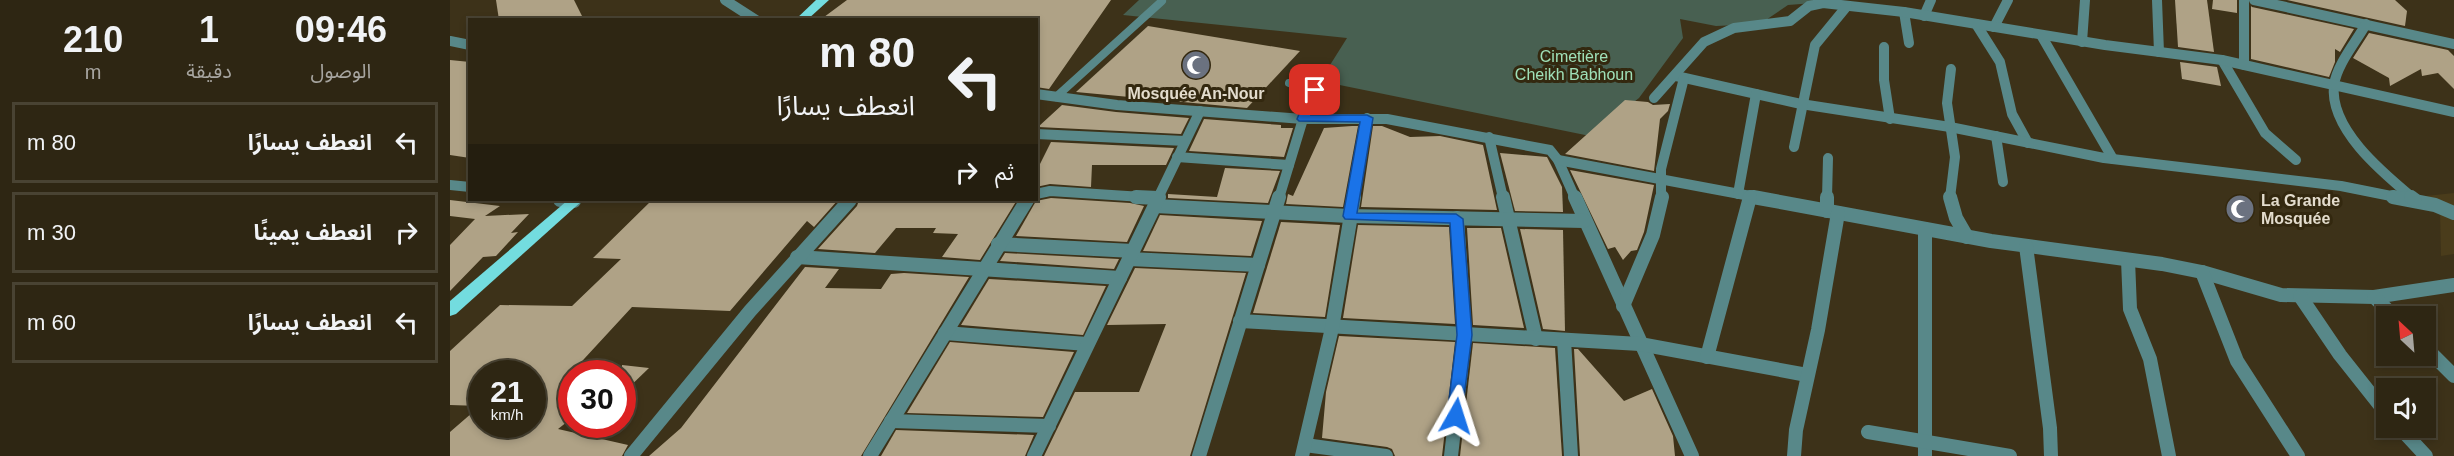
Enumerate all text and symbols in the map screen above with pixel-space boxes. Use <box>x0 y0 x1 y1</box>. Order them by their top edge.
text: 1 <box>199 9 219 50</box>
text: 09:46 <box>295 9 387 50</box>
text: 210 <box>63 19 123 60</box>
text: 80 m <box>819 29 915 76</box>
icon: left <box>936 42 1014 120</box>
park label: Cimetière Cheikh Babhoun <box>1515 48 1633 83</box>
mosque icon: Mosquée An-Nour <box>1180 49 1212 81</box>
text: دقيقة <box>186 60 232 82</box>
text: الوصول <box>310 60 371 82</box>
text: m <box>85 61 101 83</box>
pin <box>1289 64 1340 115</box>
icon: arrive <box>1298 73 1331 106</box>
place label: Mosquée An-Nour <box>1127 85 1265 102</box>
text: انعطف يسارًا <box>776 91 915 121</box>
icon: left <box>390 126 423 159</box>
text: 80 m <box>27 130 76 155</box>
text: انعطف يسارًا <box>248 130 372 155</box>
icon: right <box>950 156 983 189</box>
text: ثم <box>995 160 1014 185</box>
place label: La Grande Mosquée <box>2261 192 2340 227</box>
mosque icon: La Grande Mosquée <box>2224 193 2256 225</box>
icon: right <box>390 216 423 249</box>
text: 30 m <box>27 220 76 245</box>
text: انعطف يمينًا <box>253 220 372 245</box>
icon: left <box>390 306 423 339</box>
north arrow <box>2376 306 2436 366</box>
map controls <box>2376 306 2436 438</box>
text: 60 m <box>27 310 76 335</box>
text: انعطف يسارًا <box>248 310 372 335</box>
speed limit sign: 30 <box>558 360 636 438</box>
text: 21 <box>490 375 524 408</box>
button: sound <box>2376 378 2436 438</box>
position arrow <box>1424 384 1488 448</box>
text: km/h <box>491 406 523 423</box>

